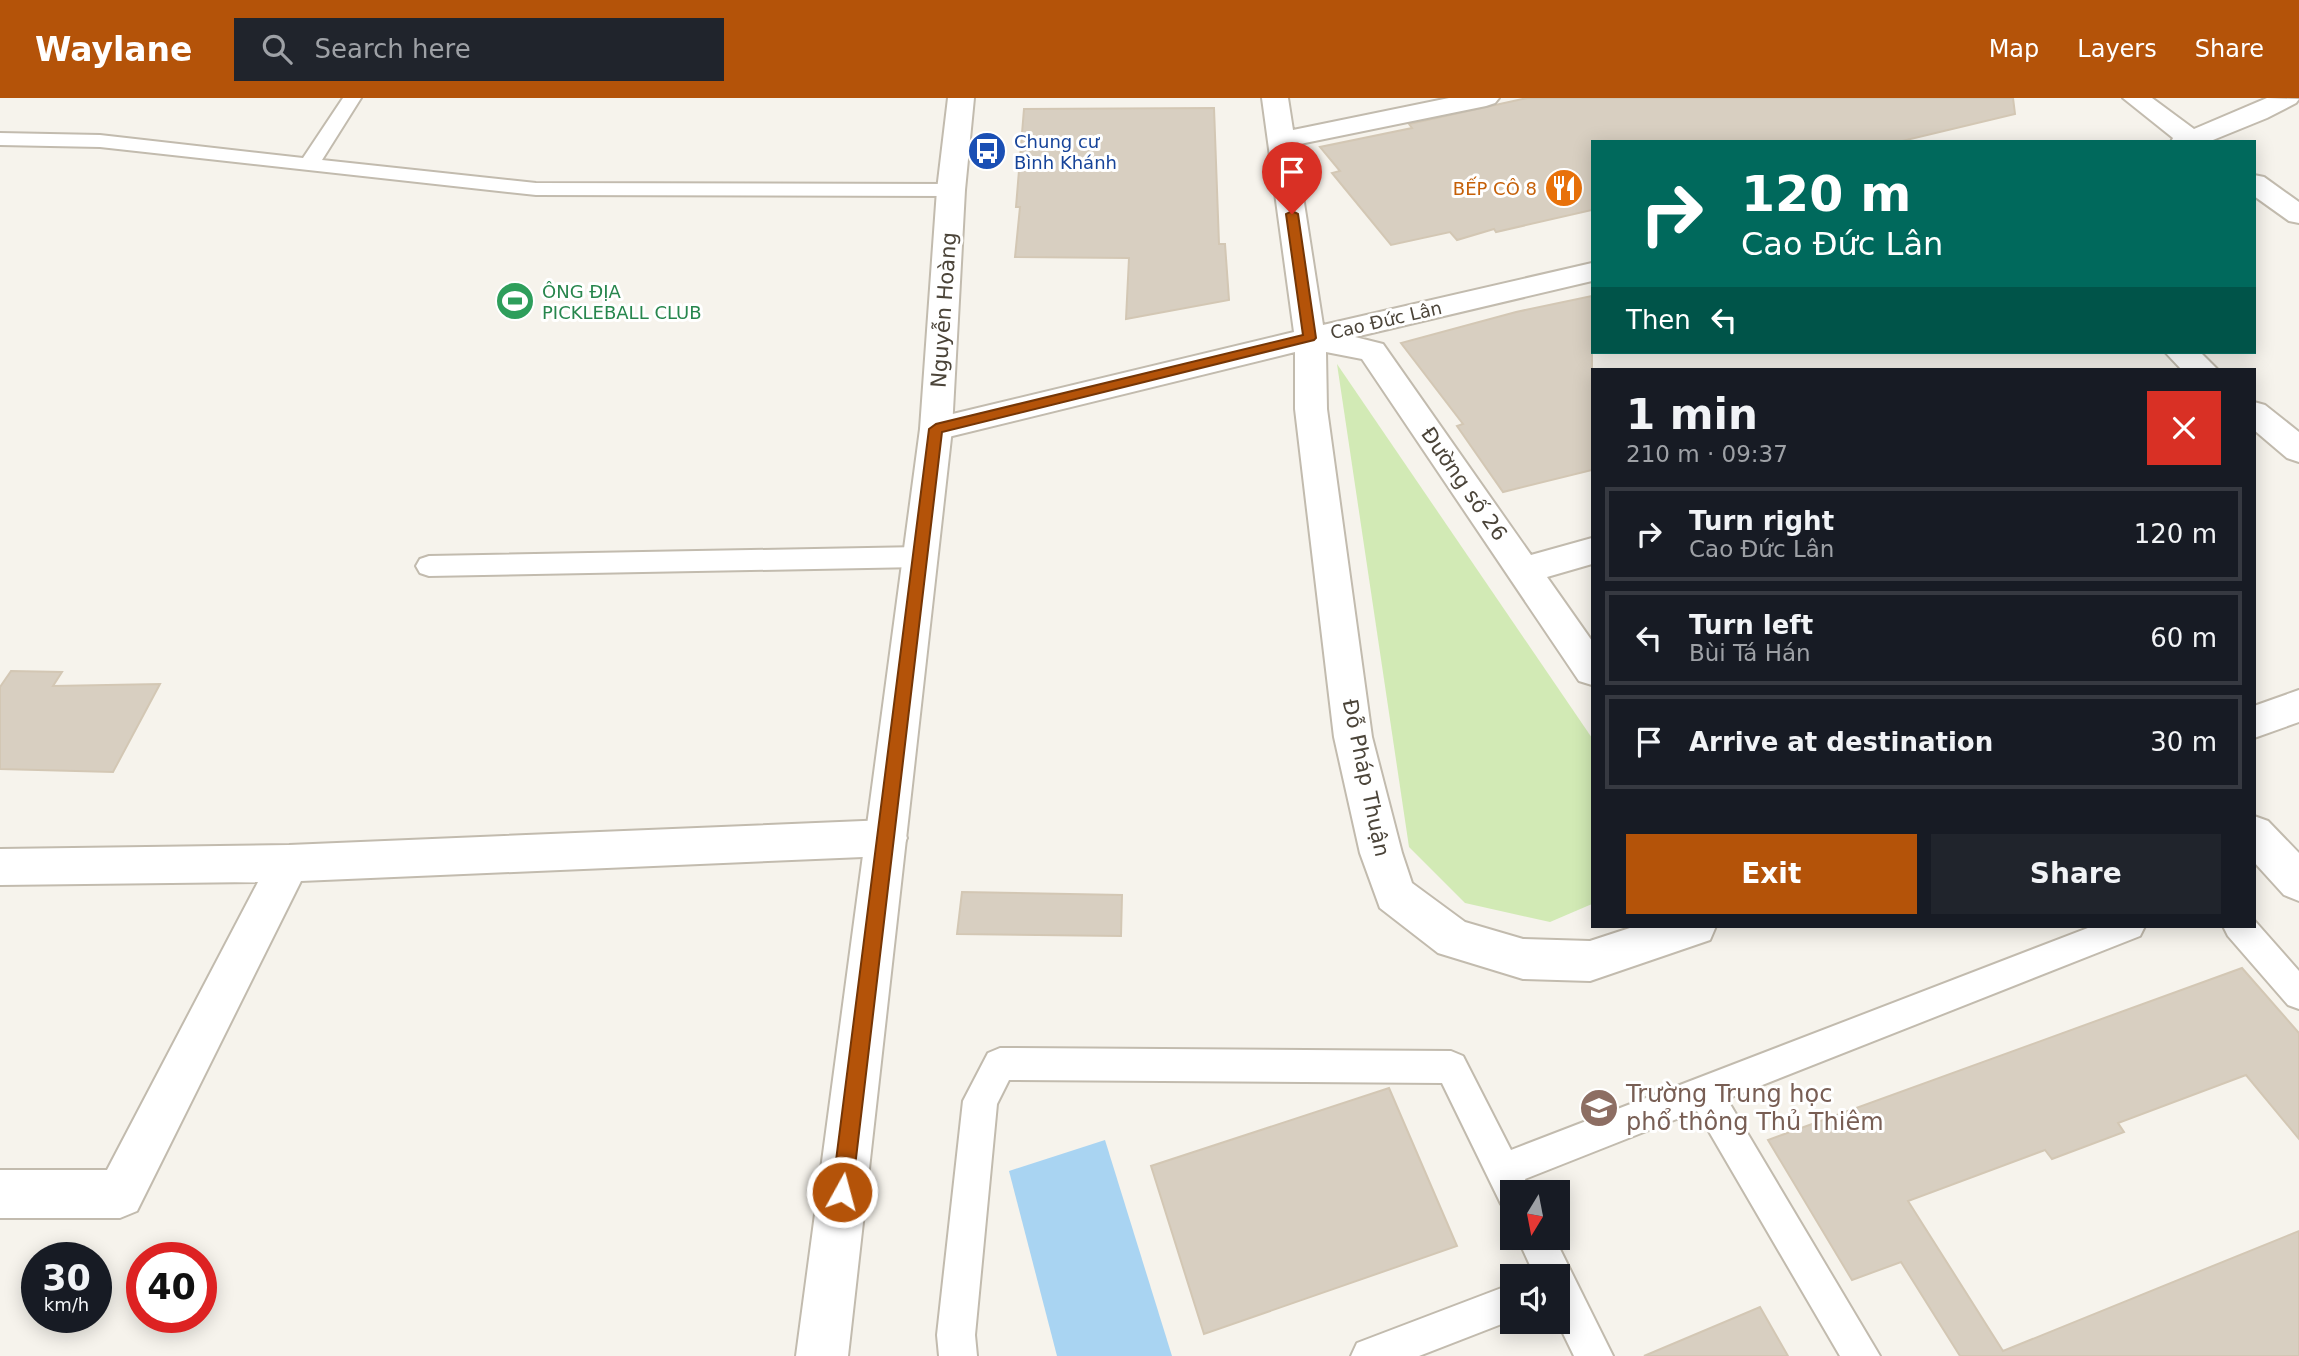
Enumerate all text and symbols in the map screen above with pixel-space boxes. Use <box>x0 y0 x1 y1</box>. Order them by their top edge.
search box <box>234 18 724 81</box>
text: Waylane <box>35 30 192 69</box>
icon: search <box>258 30 296 68</box>
text: Search here <box>314 34 471 64</box>
text: Map <box>1989 35 2039 63</box>
text: Layers <box>2077 35 2157 63</box>
text: Share <box>2195 35 2264 63</box>
bus stop icon: Chung cư Bình Khánh <box>966 130 1008 172</box>
place label: Chung cư Bình Khánh <box>1014 131 1117 173</box>
pin <box>1262 142 1322 214</box>
icon: arrive <box>1273 153 1311 191</box>
text: 120 m <box>1741 166 1911 223</box>
restaurant icon: BẾP CÔ 8 <box>1543 167 1585 209</box>
icon: right <box>1626 168 1717 259</box>
place label: BẾP CÔ 8 <box>1453 176 1537 199</box>
text: Cao Đức Lân <box>1741 225 1943 263</box>
street label: Nguyễn Hoàng <box>926 231 961 389</box>
sports icon: ÔNG ĐỊA PICKLEBALL CLUB <box>494 280 536 322</box>
place label: ÔNG ĐỊA PICKLEBALL CLUB <box>542 281 702 323</box>
street label: Cao Đức Lân <box>1328 297 1444 343</box>
icon: left <box>1705 301 1743 339</box>
text: Then <box>1626 305 1691 335</box>
text: 1 min <box>1626 390 1758 439</box>
button: close <box>2147 391 2221 465</box>
street label: Đường số 26 <box>1416 423 1512 545</box>
text: 210 m · 09:37 <box>1626 441 1788 467</box>
text: Turn right <box>1689 506 1834 536</box>
icon: right <box>1630 515 1668 553</box>
text: 120 m <box>2134 519 2217 549</box>
text: Cao Đức Lân <box>1689 536 1834 562</box>
text: Turn left <box>1689 610 1813 640</box>
icon: left <box>1630 619 1668 657</box>
text: 60 m <box>2150 623 2217 653</box>
text: Bùi Tá Hán <box>1689 640 1811 666</box>
street label: Đỗ Pháp Thuận <box>1338 697 1395 859</box>
icon: arrive <box>1630 723 1668 761</box>
text: Arrive at destination <box>1689 727 1993 757</box>
text: 30 m <box>2150 727 2217 757</box>
button: Exit <box>1626 834 1917 914</box>
button: Share <box>1931 834 2221 914</box>
place label: Trường Trung học phổ thông Thủ Thiêm <box>1625 1080 1884 1136</box>
school or university icon: Trường Trung học phổ thông Thủ Thiêm <box>1578 1087 1620 1129</box>
position arrow <box>805 1155 879 1229</box>
north arrow <box>1500 1180 1570 1250</box>
map controls <box>1500 1180 1570 1334</box>
speed limit sign: 40 <box>126 1242 217 1333</box>
text: 30 <box>42 1258 91 1298</box>
button: sound <box>1500 1264 1570 1334</box>
text: km/h <box>44 1294 89 1315</box>

